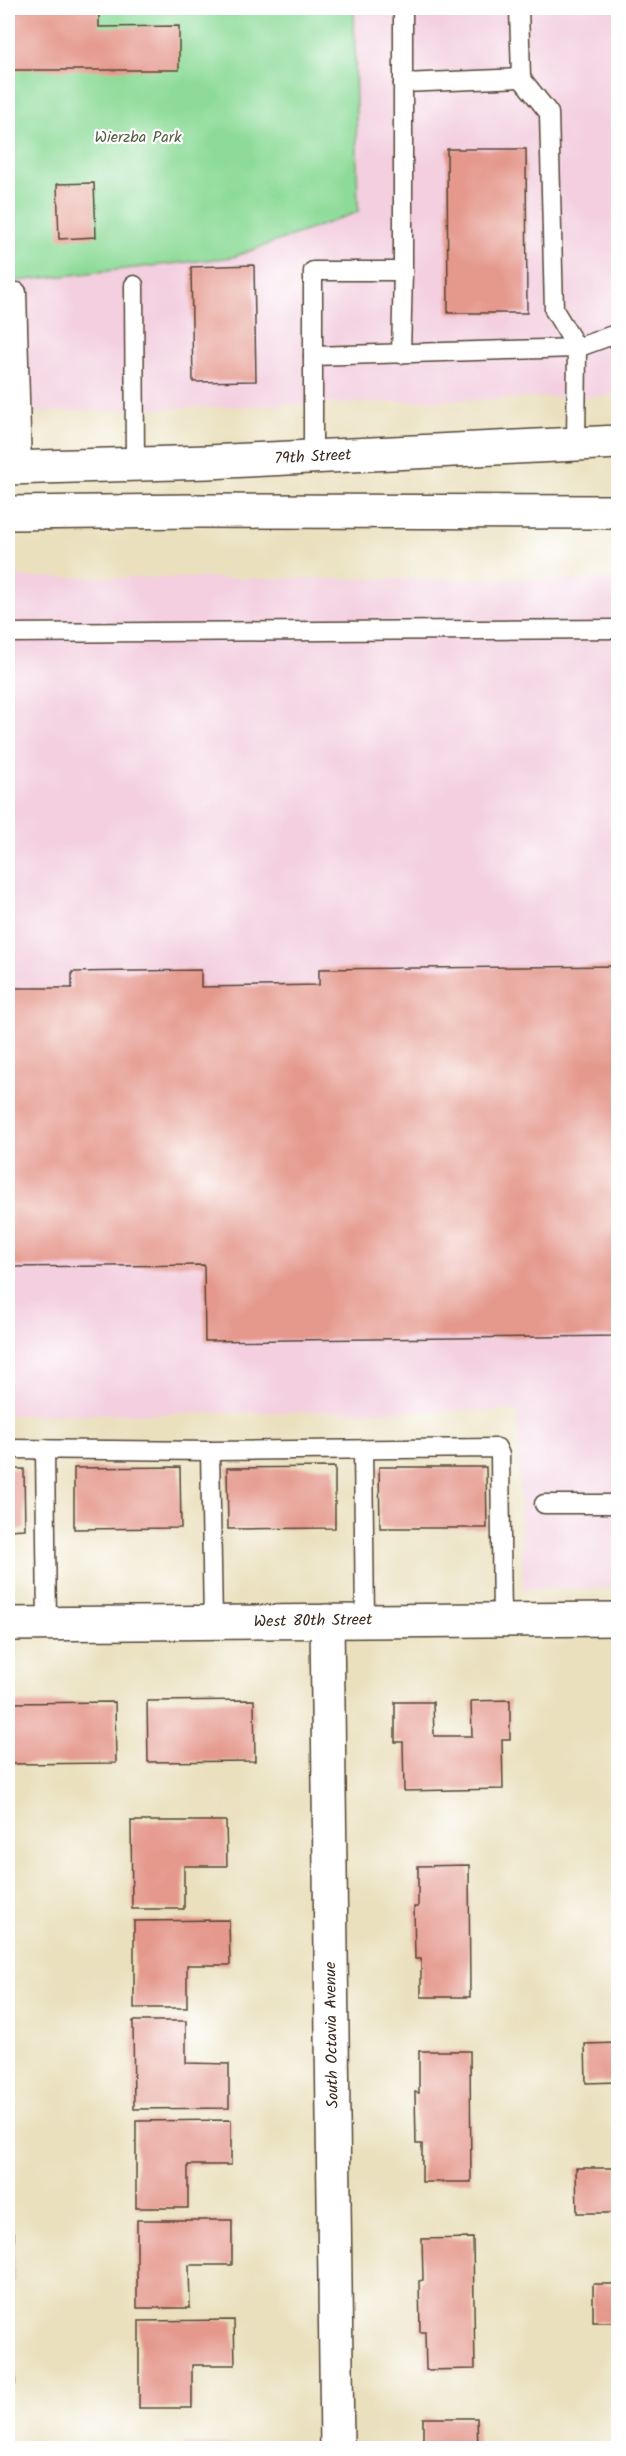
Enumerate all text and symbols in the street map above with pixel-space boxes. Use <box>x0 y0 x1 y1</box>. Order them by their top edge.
park label: Wierzba Park <box>94 125 182 150</box>
street label: 79th Street <box>274 442 353 471</box>
street label: West 80th Street <box>254 1607 373 1635</box>
street label: South Octavia Avenue <box>318 1961 346 2109</box>

